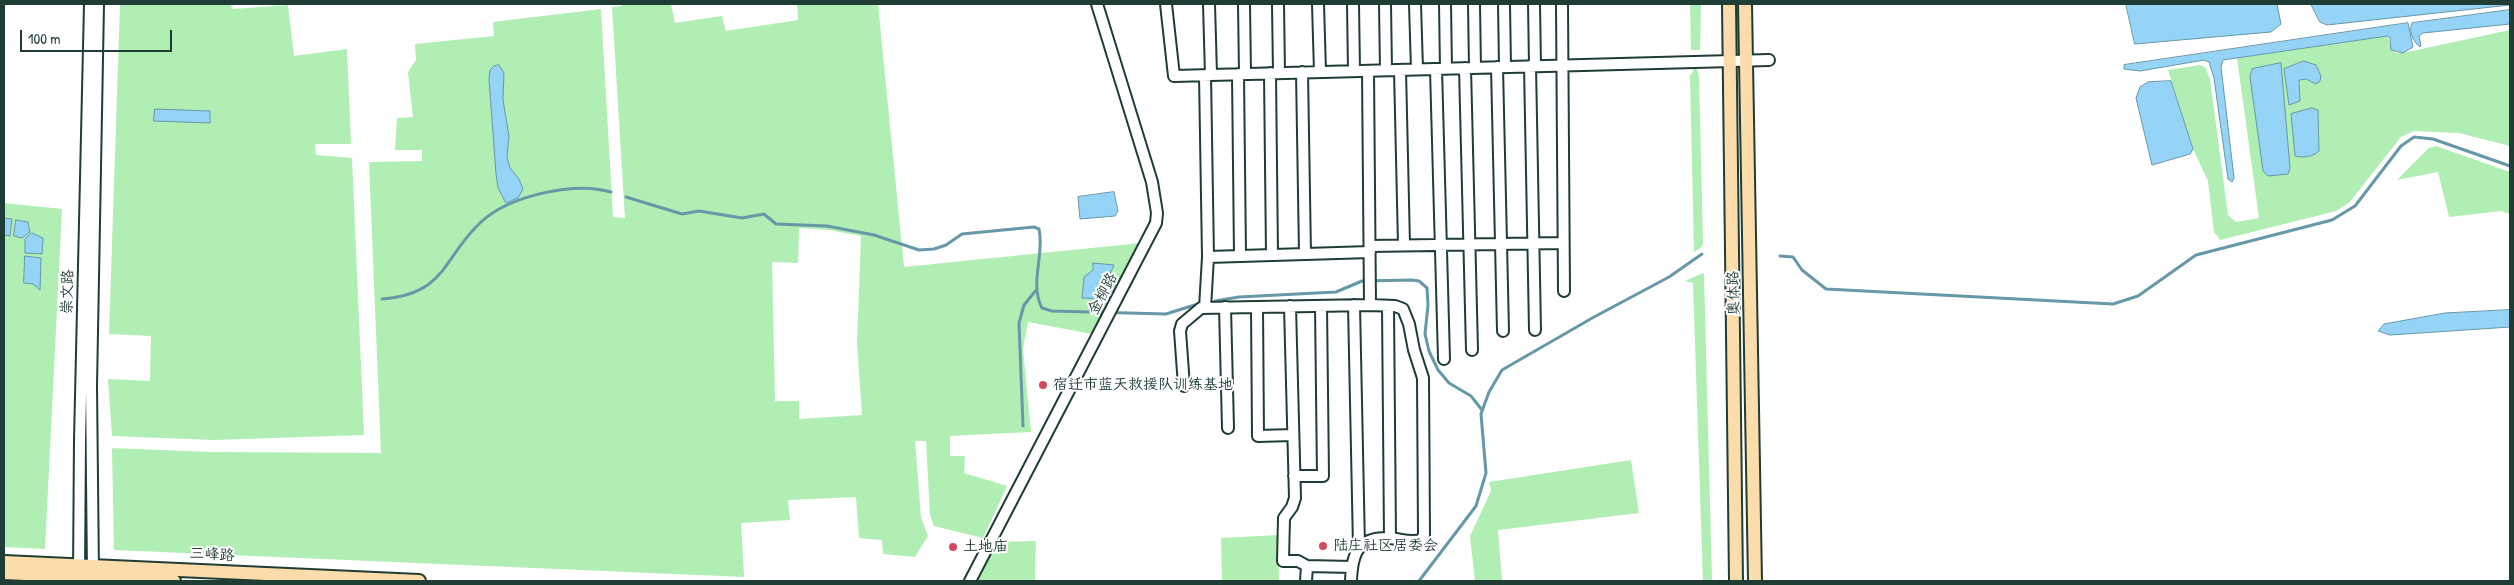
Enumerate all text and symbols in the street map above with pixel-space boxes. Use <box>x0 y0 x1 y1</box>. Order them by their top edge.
scale bar <box>22 20 175 52</box>
text: 100 m <box>28 28 61 49</box>
street label: 崇文路 <box>59 269 77 315</box>
street label: 金柳路 <box>1084 270 1122 318</box>
street label: 奥体路 <box>1725 270 1743 316</box>
place label: 宿迁市蓝天救援队训练基地 <box>1053 376 1233 394</box>
marker: 宿迁市蓝天救援队训练基地 <box>1037 379 1049 391</box>
place label: 陆庄社区居委会 <box>1333 537 1438 555</box>
place label: 土地庙 <box>963 538 1008 556</box>
marker: 陆庄社区居委会 <box>1317 540 1329 552</box>
marker: 土地庙 <box>947 541 959 553</box>
street label: 三峰路 <box>189 545 235 565</box>

